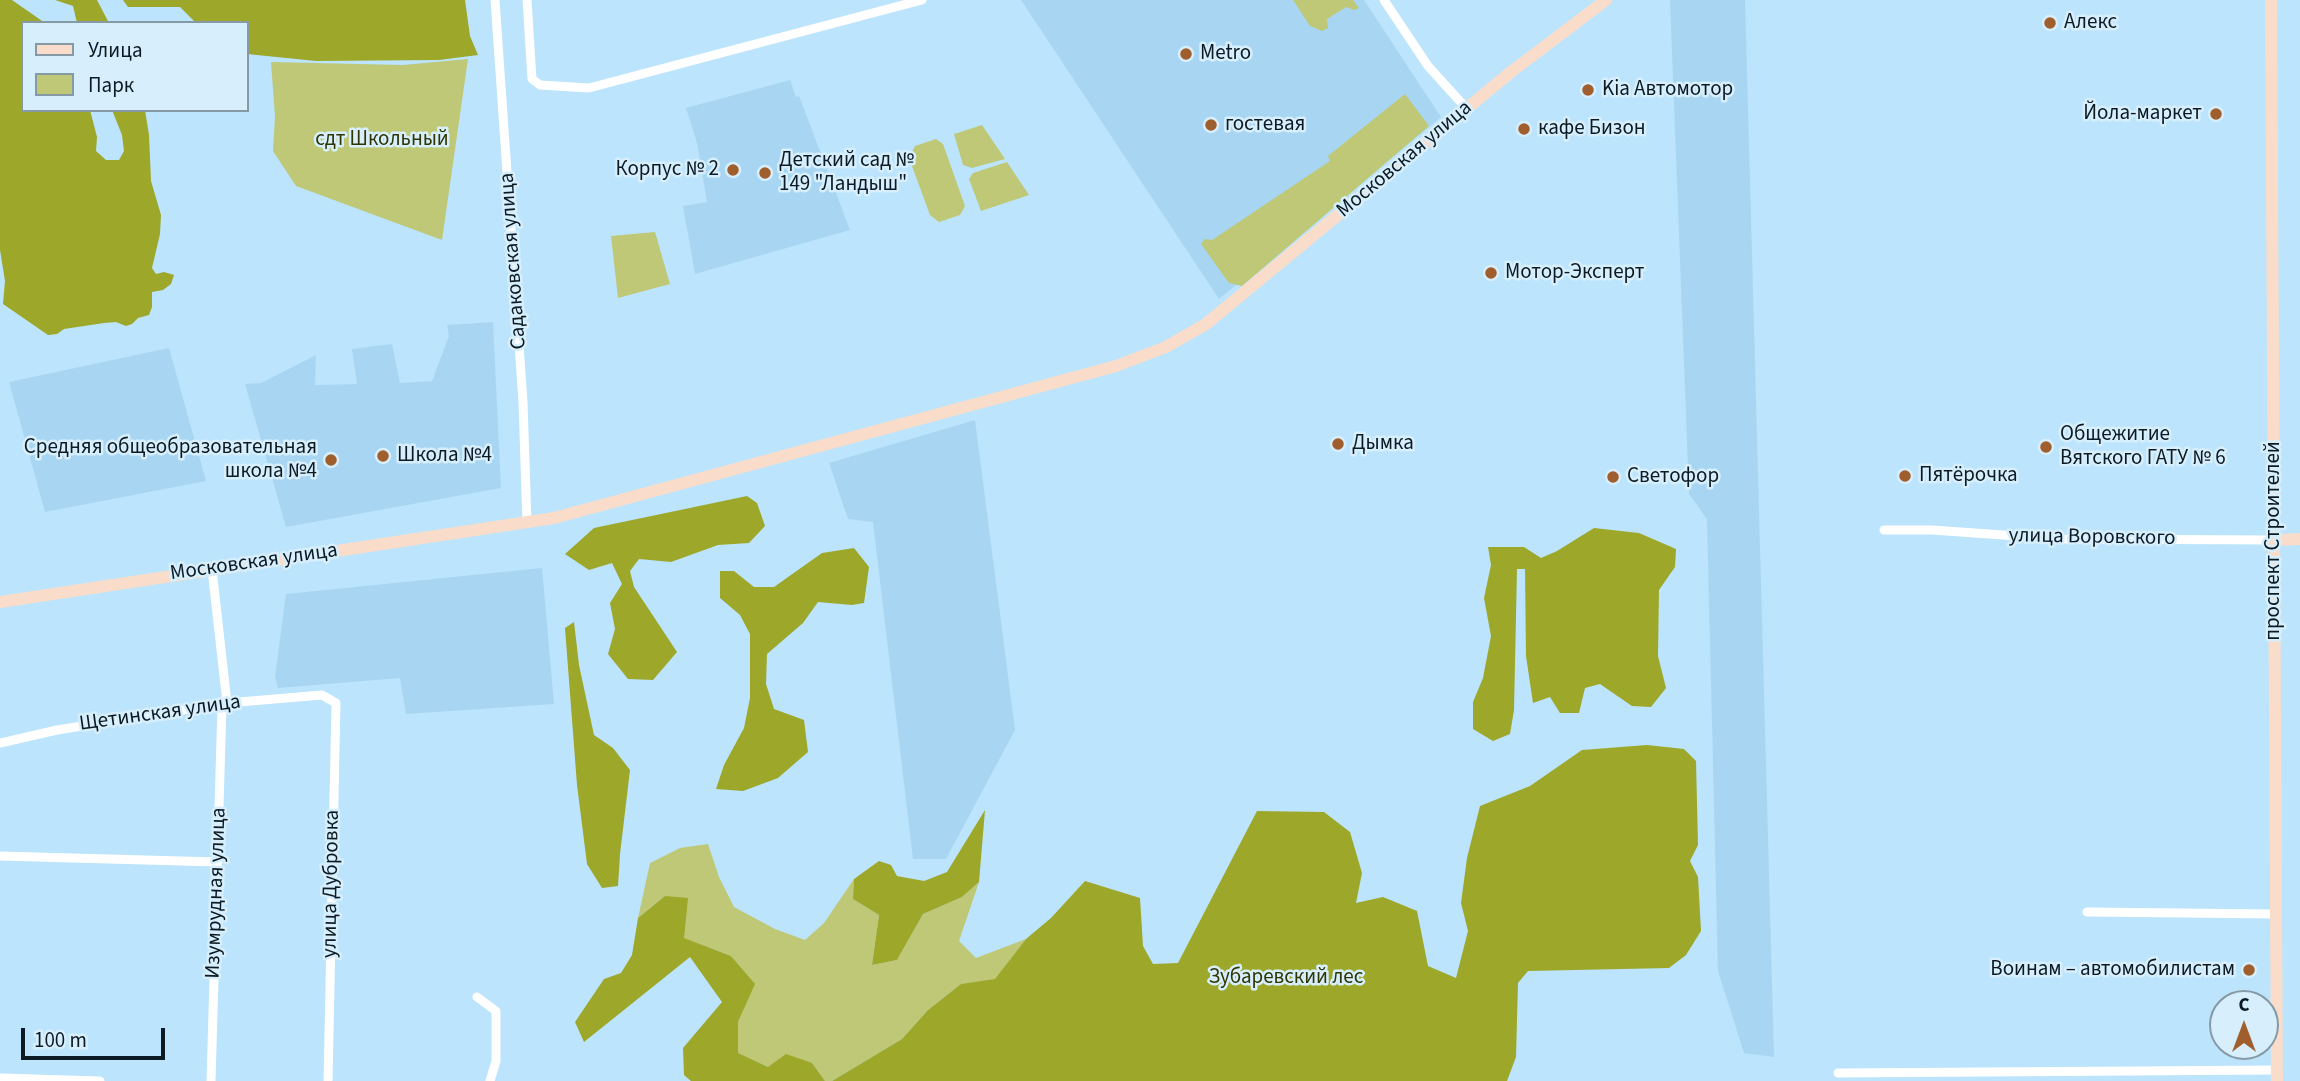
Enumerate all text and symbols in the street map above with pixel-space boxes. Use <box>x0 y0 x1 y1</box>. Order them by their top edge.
place label: Алекс <box>2064 10 2117 36</box>
marker: Алекс <box>2042 15 2058 31</box>
legend <box>21 21 248 112</box>
text: Улица <box>88 35 143 65</box>
place label: Metro <box>1200 41 1251 67</box>
marker: Metro <box>1178 46 1194 62</box>
text: Парк <box>88 70 134 100</box>
place label: Kia Автомотор <box>1602 77 1733 103</box>
marker: Kia Автомотор <box>1580 82 1596 98</box>
street label: Московская улица <box>1332 96 1478 224</box>
place label: Йола-маркет <box>2083 101 2202 127</box>
marker: Йола-маркет <box>2208 106 2224 122</box>
place label: гостевая <box>1225 112 1305 138</box>
place label: кафе Бизон <box>1538 116 1646 142</box>
marker: гостевая <box>1203 117 1219 133</box>
marker: кафе Бизон <box>1516 121 1532 137</box>
park label: сдт Школьный <box>315 127 449 153</box>
place label: Детский сад № 149 "Ландыш" <box>779 148 914 198</box>
place label: Корпус № 2 <box>615 157 719 183</box>
marker: Корпус № 2 <box>725 162 741 178</box>
marker: Детский сад № 149 "Ландыш" <box>757 165 773 181</box>
street label: Садаковская улица <box>495 172 533 350</box>
place label: Мотор-Эксперт <box>1505 260 1645 286</box>
marker: Мотор-Эксперт <box>1483 265 1499 281</box>
place label: Общежитие Вятского ГАТУ № 6 <box>2060 422 2226 472</box>
place label: Дымка <box>1352 431 1414 457</box>
place label: Средняя общеобразовательная школа №4 <box>24 435 317 485</box>
marker: Дымка <box>1330 436 1346 452</box>
marker: Общежитие Вятского ГАТУ № 6 <box>2038 439 2054 455</box>
street label: проспект Строителей <box>2261 441 2287 641</box>
place label: Школа №4 <box>397 443 492 469</box>
marker: Школа №4 <box>375 448 391 464</box>
marker: Средняя общеобразовательная школа №4 <box>323 452 339 468</box>
place label: Пятёрочка <box>1919 463 2018 489</box>
place label: Светофор <box>1627 464 1719 490</box>
marker: Пятёрочка <box>1897 468 1913 484</box>
marker: Светофор <box>1605 469 1621 485</box>
street label: улица Воровского <box>2008 524 2176 552</box>
street label: Московская улица <box>169 539 339 587</box>
street label: Щетинская улица <box>78 690 242 738</box>
street label: Изумрудная улица <box>201 807 233 979</box>
street label: улица Дубровка <box>318 810 346 958</box>
place label: Воинам – автомобилистам <box>1990 957 2235 983</box>
marker: Воинам – автомобилистам <box>2241 962 2257 978</box>
park label: Зубаревский лес <box>1209 965 1363 991</box>
north arrow <box>2209 990 2279 1060</box>
text: С <box>2238 992 2250 1019</box>
scale bar <box>24 1014 168 1058</box>
text: 100 m <box>34 1025 87 1055</box>

